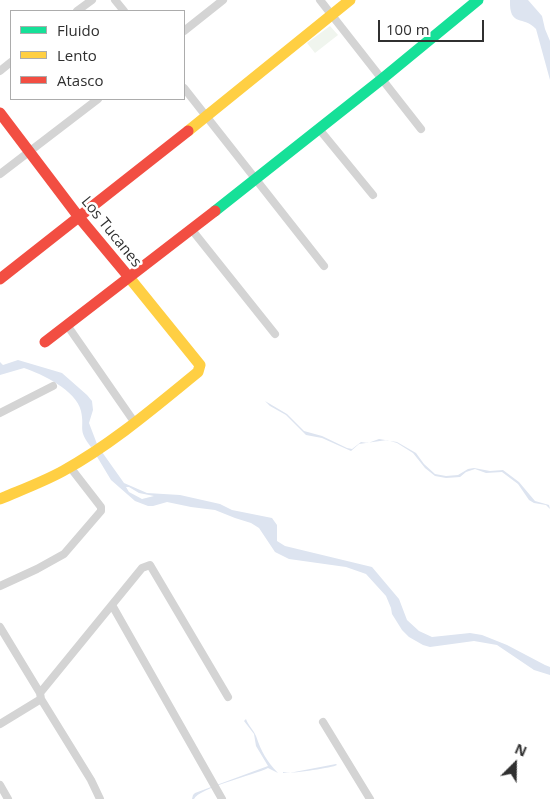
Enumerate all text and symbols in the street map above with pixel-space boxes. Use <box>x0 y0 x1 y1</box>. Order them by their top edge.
legend <box>10 10 185 100</box>
scale bar <box>380 10 486 42</box>
text: 100 m <box>386 19 430 39</box>
text: Fluido <box>57 20 100 40</box>
text: Lento <box>57 45 97 65</box>
text: Atasco <box>57 70 104 90</box>
street label: Los Tucanes <box>77 193 145 271</box>
north arrow <box>490 739 540 789</box>
text: N <box>512 739 530 761</box>

